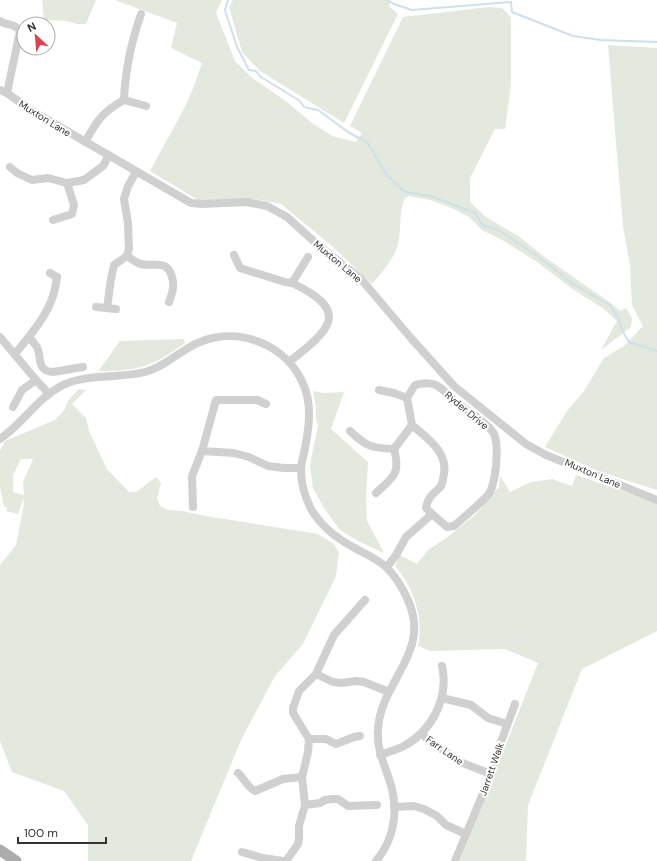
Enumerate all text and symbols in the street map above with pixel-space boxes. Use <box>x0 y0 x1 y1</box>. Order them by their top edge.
north arrow <box>16 16 56 56</box>
text: N <box>25 19 38 35</box>
street label: Muxton Lane <box>16 97 74 140</box>
street label: Muxton Lane <box>311 237 365 286</box>
street label: Ryder Drive <box>442 388 491 433</box>
street label: Muxton Lane <box>563 456 623 491</box>
street label: Farr Lane <box>424 733 466 768</box>
street label: Jarrett Walk <box>476 741 507 798</box>
scale bar <box>18 819 106 845</box>
text: 100 m <box>24 825 58 841</box>

